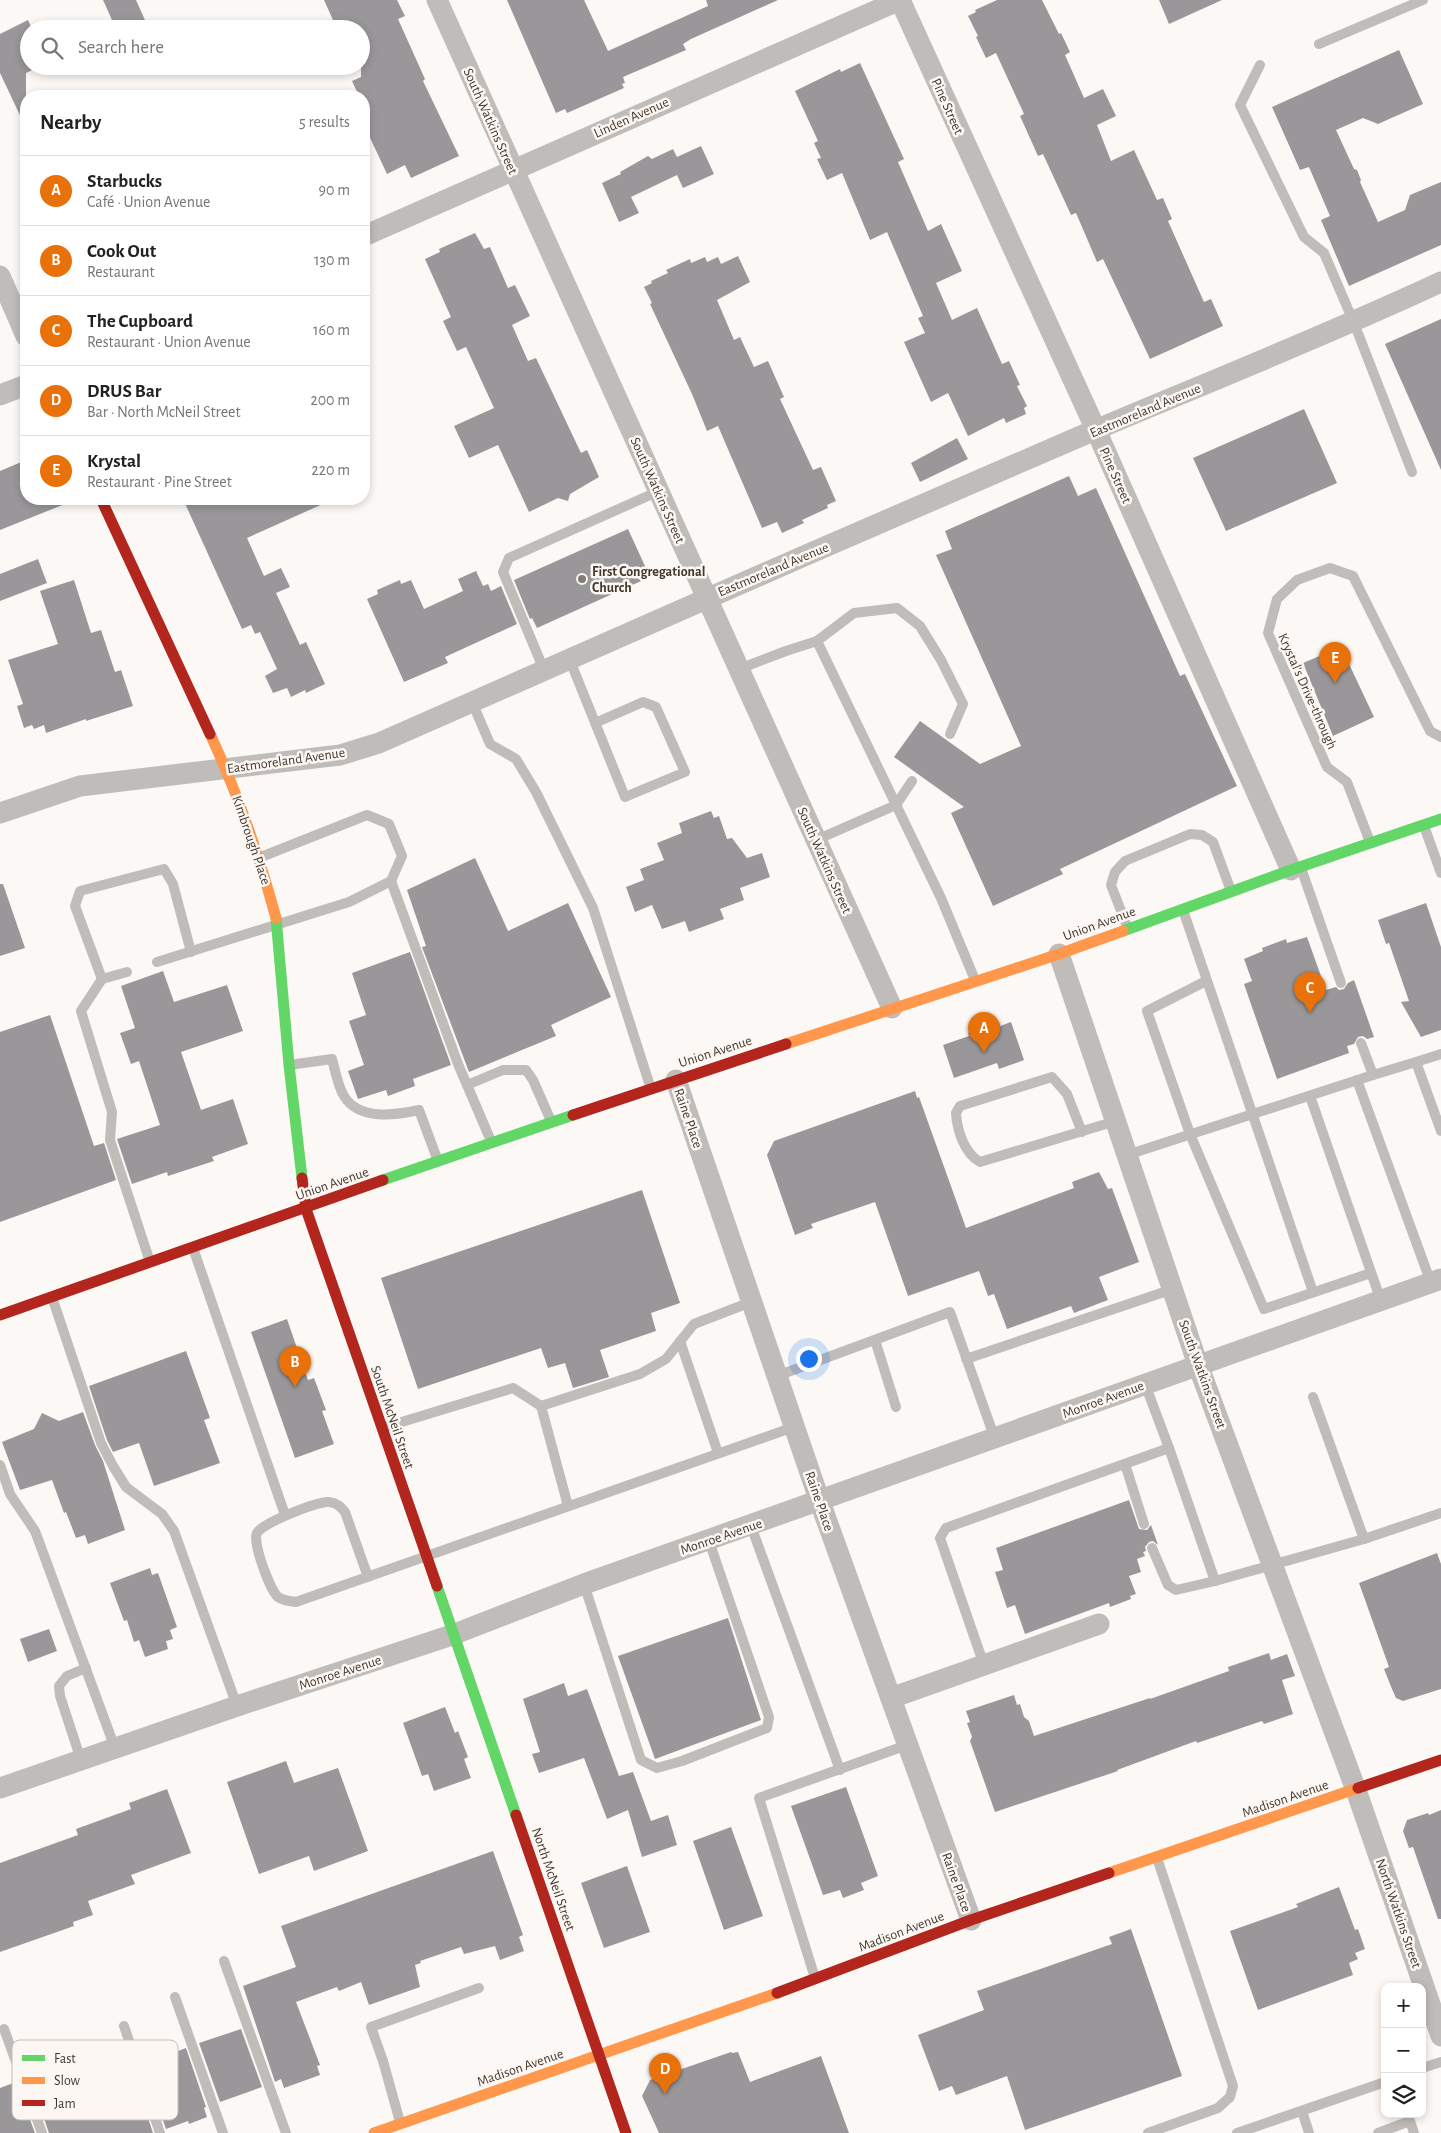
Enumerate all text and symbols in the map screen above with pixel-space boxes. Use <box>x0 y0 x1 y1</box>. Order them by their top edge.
search box <box>20 20 370 75</box>
icon: search <box>38 34 66 62</box>
text: Search here <box>78 38 164 57</box>
street label: South Watkins Street <box>460 66 520 177</box>
street label: Pine Street <box>929 76 966 137</box>
street label: Linden Avenue <box>592 95 671 141</box>
text: Nearby <box>40 112 101 133</box>
text: 5 results <box>299 114 350 130</box>
text: Starbucks <box>87 172 162 191</box>
text: A <box>51 182 61 198</box>
text: 90 m <box>319 182 350 198</box>
text: Café · Union Avenue <box>87 194 211 210</box>
text: Cook Out <box>87 242 156 261</box>
text: B <box>51 252 61 268</box>
text: 130 m <box>314 252 350 268</box>
text: Restaurant <box>87 264 155 280</box>
text: The Cupboard <box>87 312 193 331</box>
text: C <box>52 322 60 338</box>
text: 160 m <box>313 322 350 338</box>
text: Restaurant · Union Avenue <box>87 334 251 350</box>
street label: Eastmoreland Avenue <box>1088 381 1203 441</box>
text: DRUS Bar <box>87 382 161 401</box>
text: D <box>51 392 61 408</box>
text: 200 m <box>310 392 350 408</box>
text: Bar · North McNeil Street <box>87 404 241 420</box>
street label: South Watkins Street <box>627 435 687 546</box>
street label: Pine Street <box>1097 445 1134 506</box>
text: Krystal <box>87 452 141 471</box>
text: E <box>52 462 60 478</box>
text: 220 m <box>312 462 350 478</box>
text: Restaurant · Pine Street <box>87 474 232 490</box>
street label: Eastmoreland Avenue <box>716 540 831 600</box>
place label: First Congregational Church <box>592 565 705 595</box>
marker: First Congregational Church <box>576 573 588 585</box>
street label: Krystal's Drive-through <box>1275 631 1339 751</box>
pin: E <box>1319 642 1351 683</box>
street label: Eastmoreland Avenue <box>226 746 346 776</box>
street label: Kimbrough Place <box>229 794 273 887</box>
street label: South Watkins Street <box>794 805 854 916</box>
street label: Union Avenue <box>1061 904 1138 944</box>
pin: C <box>1294 972 1326 1013</box>
pin: A <box>968 1012 1000 1053</box>
street label: Union Avenue <box>677 1034 754 1070</box>
street label: Raine Place <box>671 1087 705 1150</box>
street label: Union Avenue <box>294 1165 371 1203</box>
street label: South Watkins Street <box>1176 1318 1228 1431</box>
pin: B <box>279 1346 311 1387</box>
your location <box>796 1346 822 1372</box>
street label: South McNeil Street <box>368 1364 416 1471</box>
street label: Monroe Avenue <box>1061 1379 1146 1421</box>
street label: Raine Place <box>802 1470 836 1533</box>
street label: Monroe Avenue <box>679 1516 764 1557</box>
street label: Monroe Avenue <box>297 1653 383 1693</box>
street label: Madison Avenue <box>1240 1778 1330 1820</box>
street label: North McNeil Street <box>529 1826 577 1933</box>
street label: Raine Place <box>939 1851 973 1914</box>
street label: North Watkins Street <box>1373 1857 1424 1970</box>
street label: Madison Avenue <box>857 1909 946 1955</box>
map controls <box>1381 1983 1426 2118</box>
button: + <box>1381 1983 1426 2028</box>
button: − <box>1381 2028 1426 2073</box>
legend <box>12 2040 178 2120</box>
street label: Madison Avenue <box>475 2047 565 2089</box>
text: Fast <box>54 2052 76 2066</box>
pin: D <box>649 2053 681 2094</box>
button: layers <box>1381 2073 1426 2118</box>
text: Slow <box>54 2074 81 2088</box>
text: Jam <box>54 2097 76 2111</box>

